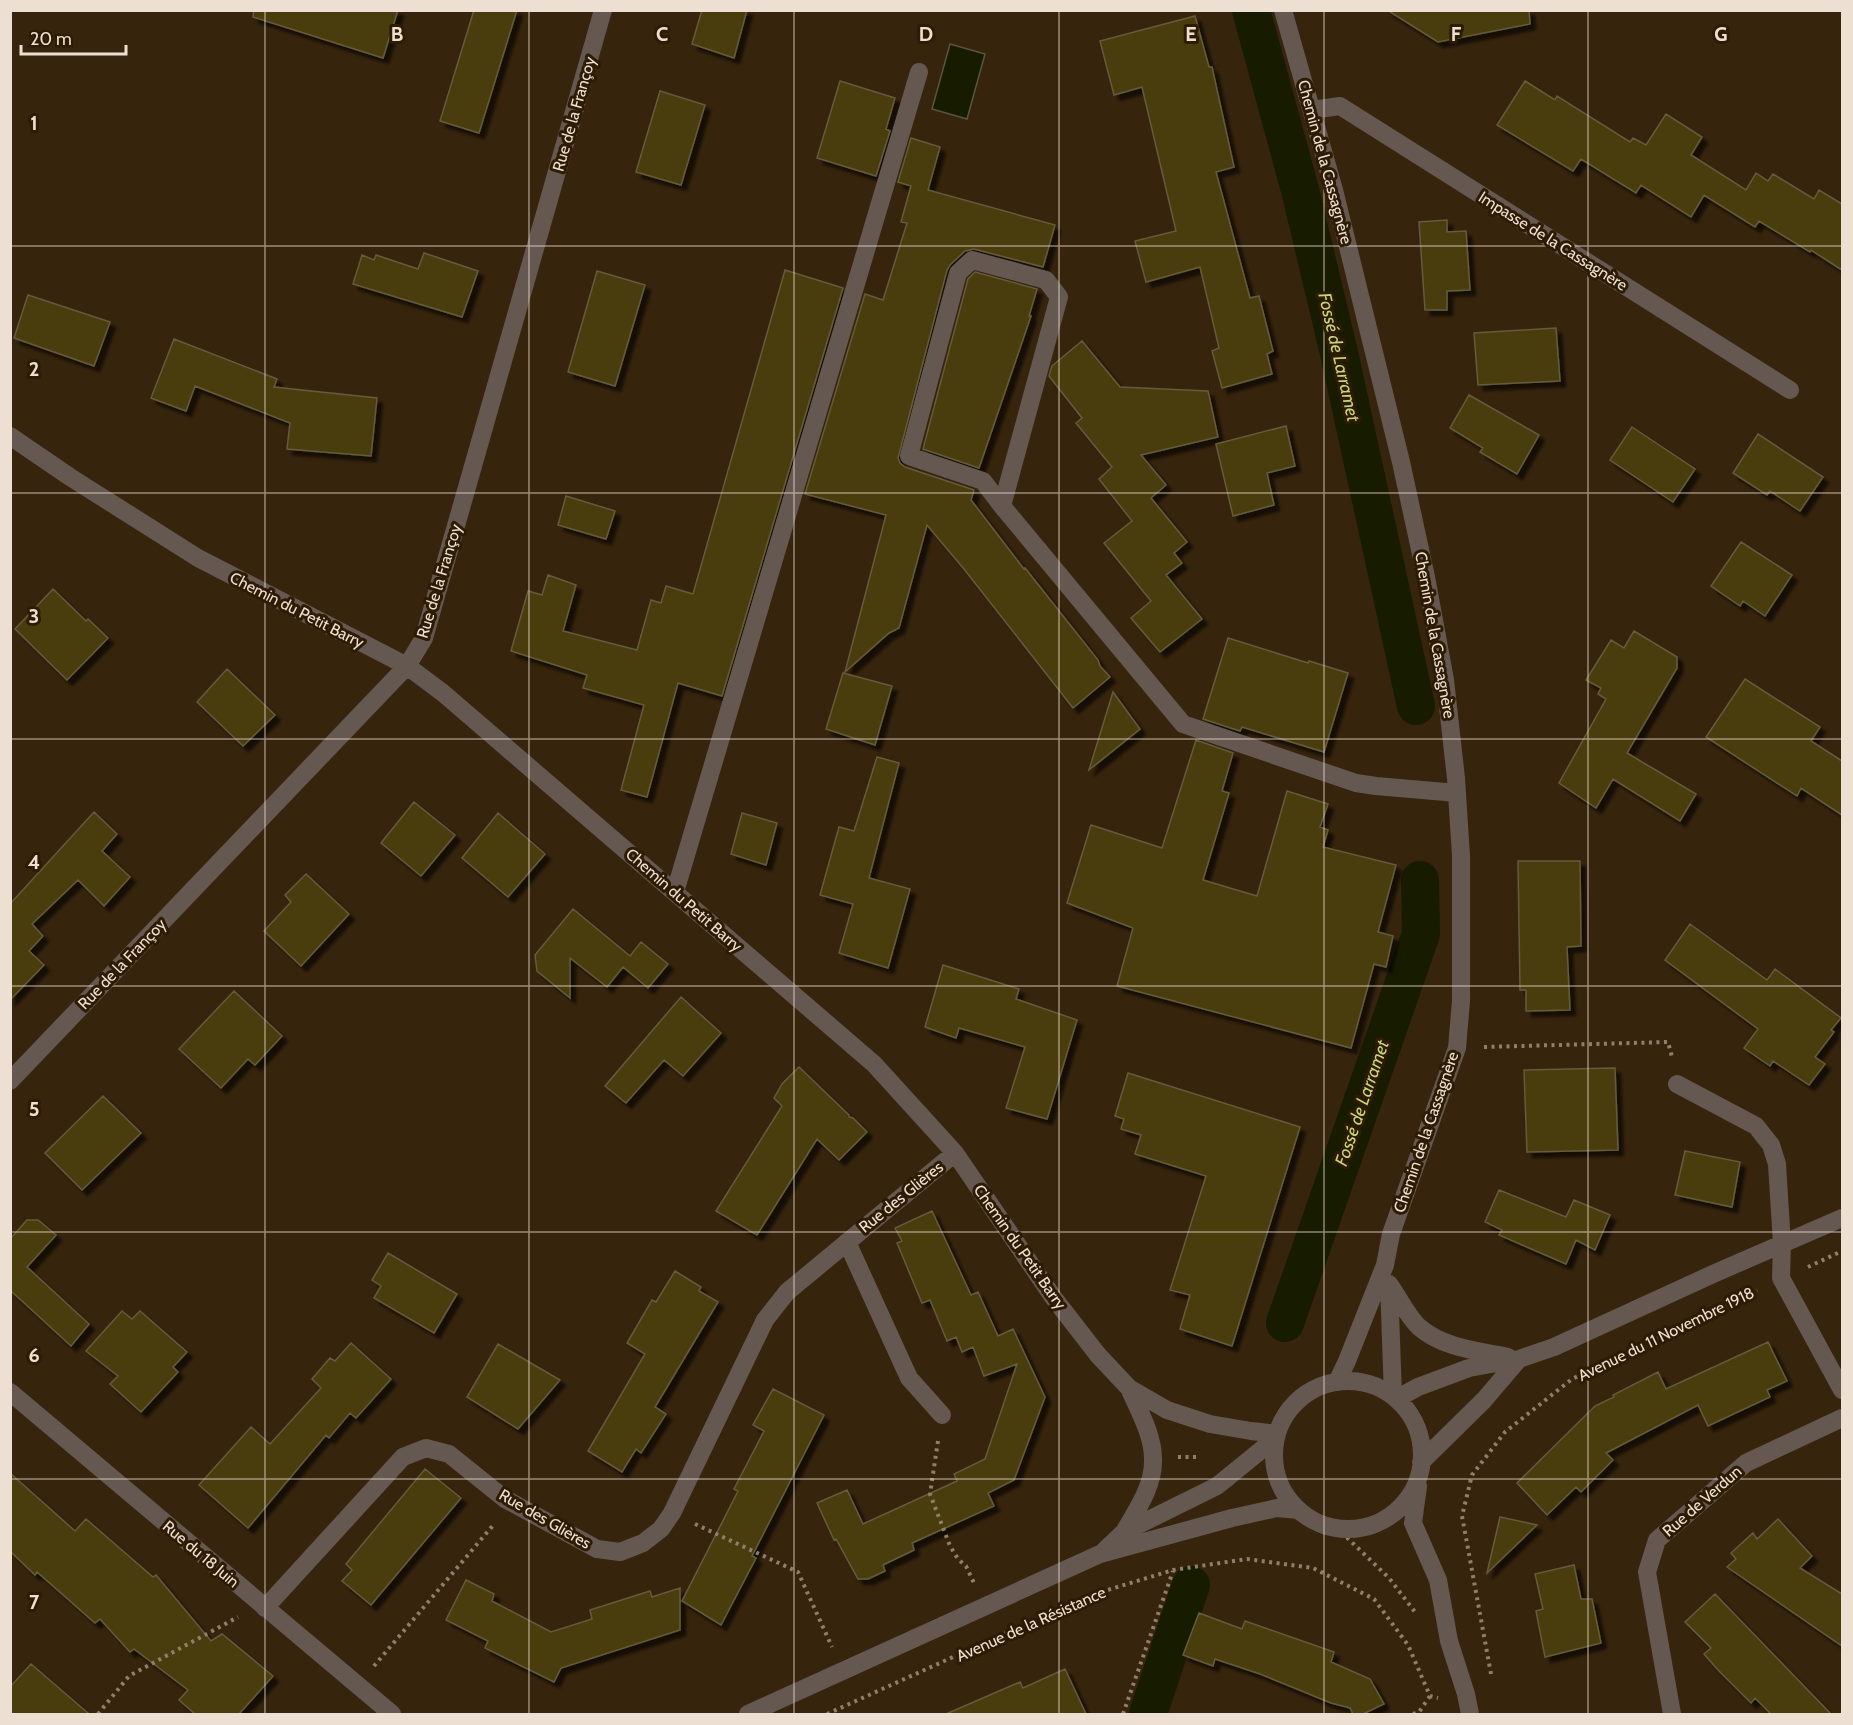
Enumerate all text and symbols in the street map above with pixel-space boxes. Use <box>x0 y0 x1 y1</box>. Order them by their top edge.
scale bar <box>21 18 126 56</box>
text: B <box>391 22 403 46</box>
text: C <box>656 22 668 46</box>
text: D <box>919 22 933 46</box>
text: E <box>1185 22 1197 46</box>
text: F <box>1451 22 1462 46</box>
text: G <box>1714 22 1728 46</box>
text: 20 m <box>30 28 72 50</box>
street label: Rue de la Françoy <box>549 54 599 174</box>
street label: Chemin de la Cassagnère <box>1294 78 1356 246</box>
text: 1 <box>30 111 38 135</box>
street label: Impasse de la Cassagnère <box>1475 187 1631 295</box>
water label: Fossé de Larramet <box>1313 290 1365 424</box>
text: 2 <box>29 357 39 381</box>
street label: Rue de la Françoy <box>413 522 465 640</box>
street label: Chemin de la Cassagnère <box>1411 550 1459 720</box>
street label: Chemin du Petit Barry <box>227 568 367 652</box>
text: 3 <box>29 604 39 628</box>
street label: Chemin du Petit Barry <box>622 844 746 956</box>
text: 4 <box>28 850 40 874</box>
street label: Rue de la Françoy <box>74 915 170 1013</box>
water label: Fossé de Larramet <box>1330 1037 1394 1169</box>
street label: Chemin de la Cassagnère <box>1390 1049 1462 1215</box>
text: 5 <box>29 1097 39 1121</box>
street label: Rue des Glières <box>855 1157 947 1237</box>
street label: Chemin du Petit Barry <box>970 1181 1070 1313</box>
street label: Avenue du 11 Novembre 1918 <box>1575 1283 1757 1385</box>
text: 6 <box>28 1343 40 1367</box>
street label: Rue de Verdun <box>1659 1462 1745 1540</box>
street label: Rue des Glières <box>496 1485 595 1553</box>
street label: Rue du 18 Juin <box>159 1517 243 1591</box>
street label: Avenue de la Résistance <box>953 1582 1109 1666</box>
text: 7 <box>29 1590 40 1614</box>

